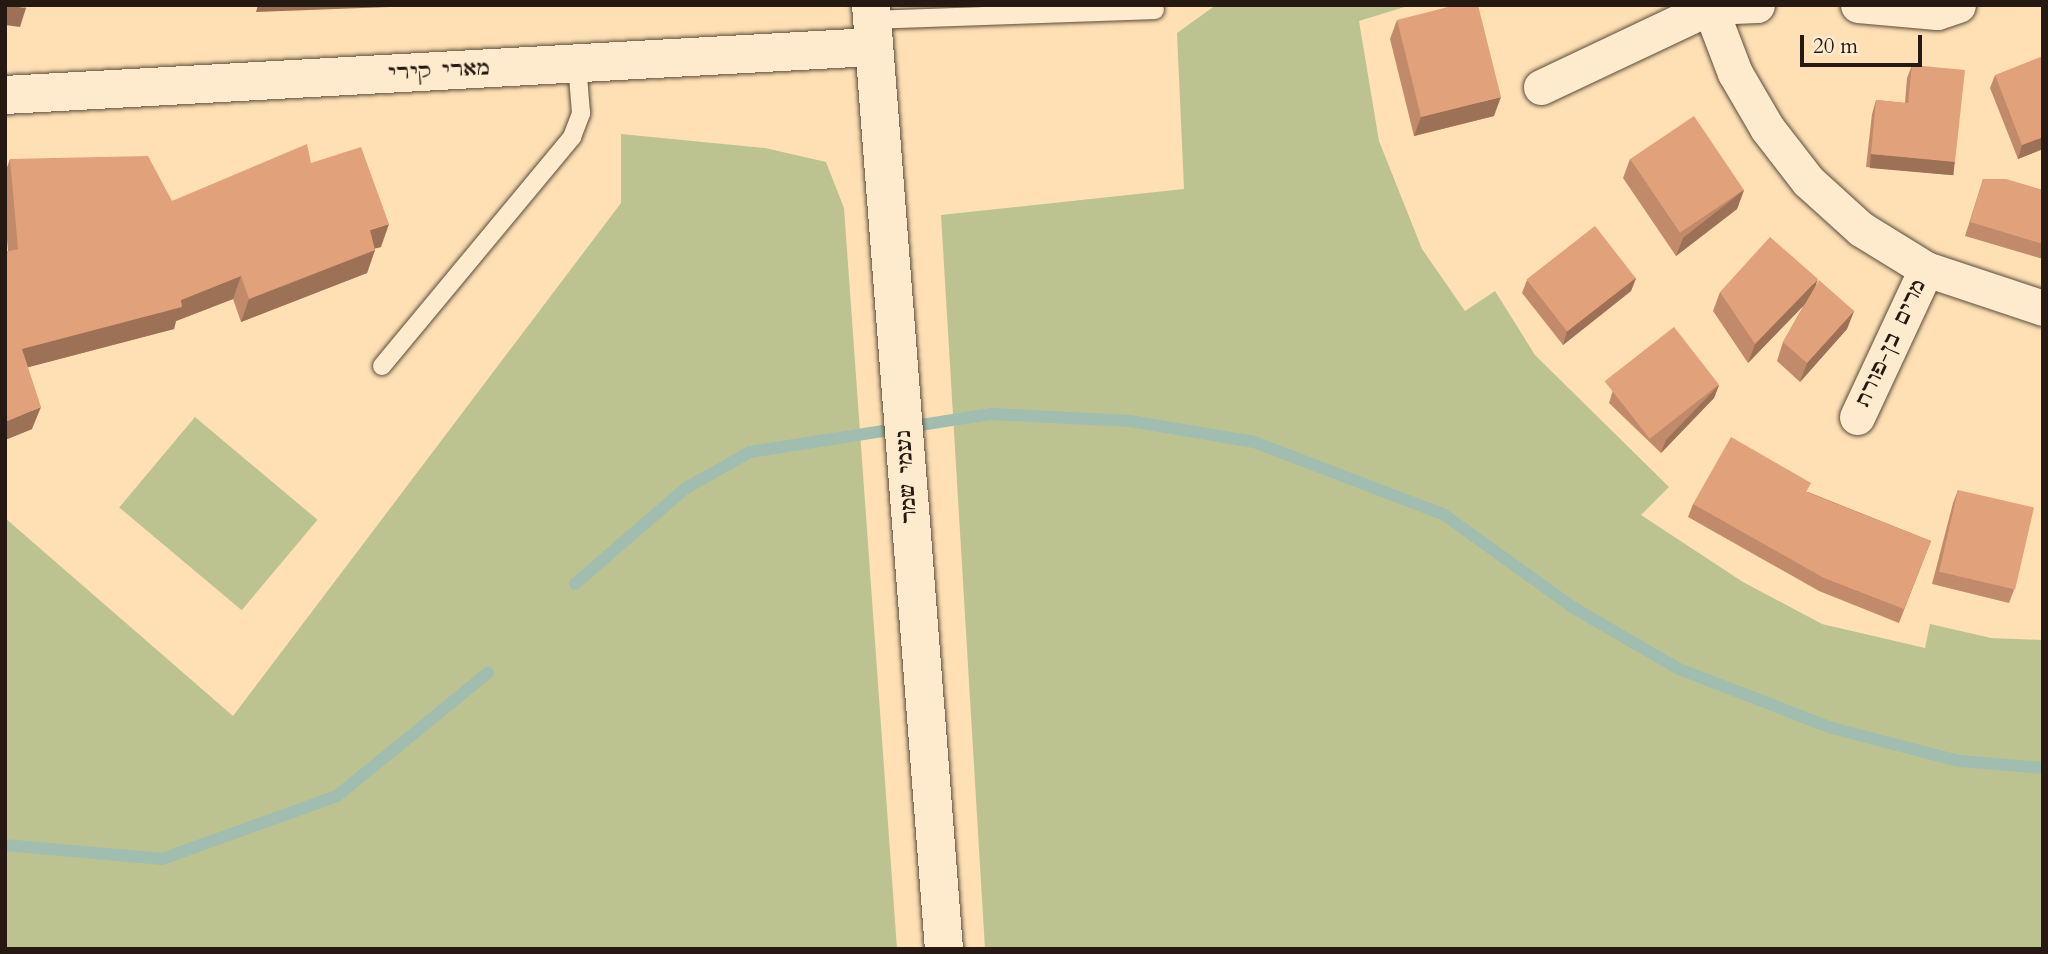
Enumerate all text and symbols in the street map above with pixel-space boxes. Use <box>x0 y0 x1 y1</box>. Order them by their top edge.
scale bar <box>1803 21 1926 65</box>
text: 20 m <box>1813 32 1858 61</box>
street label: מארי קירי <box>390 56 488 86</box>
street label: מרים בן-פורת <box>1851 277 1931 409</box>
street label: נעמי שמר <box>891 432 923 522</box>

